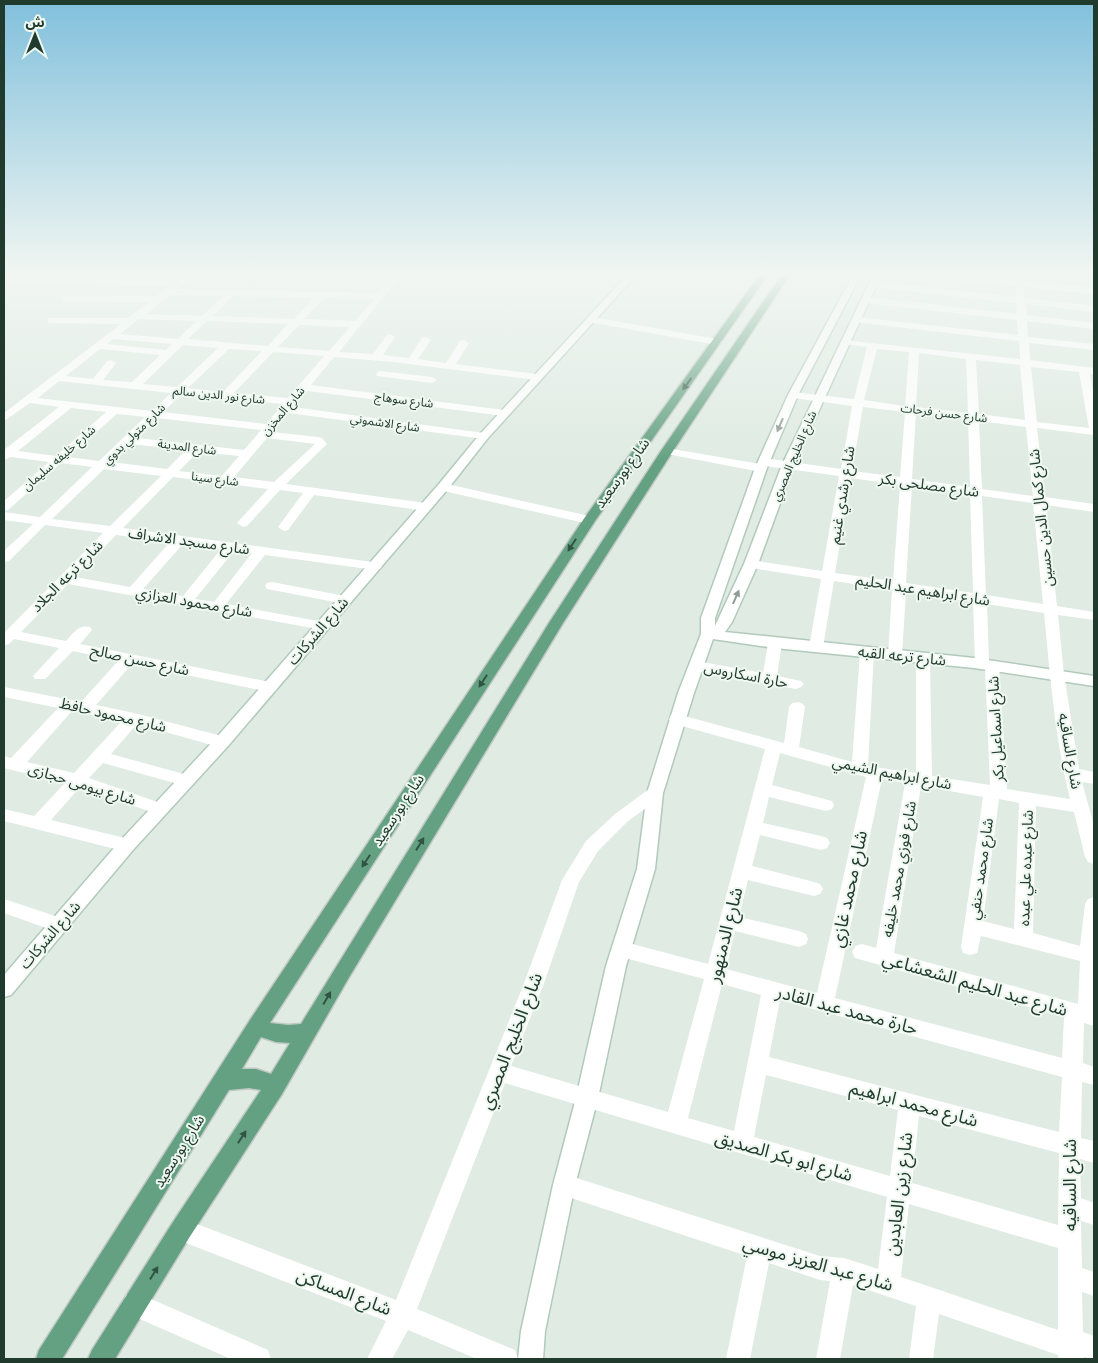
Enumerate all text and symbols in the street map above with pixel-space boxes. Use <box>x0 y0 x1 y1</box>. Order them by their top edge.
north arrow <box>10 10 60 60</box>
text: ش <box>25 14 45 31</box>
one-way arrow <box>682 377 692 391</box>
street label: شارع نور الدين سالم <box>172 383 266 409</box>
street label: شارع المخزن <box>258 384 309 440</box>
street label: شارع سوهاج <box>373 389 434 413</box>
street label: شارع متولي بدوي <box>100 401 170 469</box>
street label: شارع حسن فرحات <box>900 401 988 427</box>
street label: شارع الخليج المصري <box>769 409 822 504</box>
street label: شارع الاشموني <box>349 411 421 438</box>
one-way arrow <box>776 418 784 433</box>
street label: شارع خليفه سليمان <box>20 423 100 495</box>
street label: شارع بورسعيد <box>591 434 656 513</box>
street label: شارع المدينة <box>157 436 217 460</box>
street label: شارع رشدي غنيم <box>825 444 862 546</box>
street label: شارع كمال الدين حسين <box>1025 448 1060 588</box>
street label: شارع سينا <box>190 469 240 491</box>
street label: شارع مصلحى بكر <box>876 469 981 504</box>
street label: شارع مسجد الاشراف <box>127 524 251 561</box>
street label: شارع ترعه الجلاد <box>27 536 109 618</box>
one-way arrow <box>567 538 577 552</box>
street label: شارع ابراهيم عبد الحليم <box>854 571 992 612</box>
street label: شارع محمود العزازي <box>134 583 254 624</box>
one-way arrow <box>733 590 741 604</box>
street label: شارع الشركات <box>284 593 355 670</box>
street label: شارع حسن صالح <box>88 641 191 682</box>
street label: شارع ترعه القبه <box>857 642 947 673</box>
street label: حارة اسكاروس <box>702 658 790 692</box>
one-way arrow <box>479 674 488 687</box>
street label: شارع اسماعيل بكر <box>984 675 1011 784</box>
street label: شارع محمود حافظ <box>57 694 168 739</box>
street label: شارع الساقيه <box>1052 712 1086 791</box>
street label: شارع ابراهيم الشيمي <box>830 753 953 796</box>
street label: شارع بيومى حجازى <box>25 759 138 812</box>
street label: شارع بورسعيد <box>368 770 431 851</box>
street label: شارع فوزي محمد خليفه <box>878 799 923 939</box>
street label: شارع عبده علي عبده <box>1015 809 1040 927</box>
street label: شارع محمد حنفي <box>965 817 1000 922</box>
street label: شارع محمد غازي <box>826 829 875 950</box>
one-way arrow <box>416 838 425 851</box>
one-way arrow <box>361 854 370 867</box>
street label: شارع الدمنهور <box>702 885 750 987</box>
street label: شارع الشركات <box>16 897 87 974</box>
street label: شارع عبد الحليم الشعشاعي <box>879 947 1070 1024</box>
street label: شارع الخليج المصري <box>475 969 550 1114</box>
street label: حارة محمد عبد القادر <box>773 980 920 1039</box>
one-way arrow <box>322 992 331 1005</box>
street label: شارع محمد ابراهيم <box>847 1076 980 1135</box>
street label: شارع بورسعيد <box>150 1111 211 1192</box>
street label: شارع ابو بكر الصديق <box>712 1126 855 1189</box>
one-way arrow <box>237 1130 247 1144</box>
street label: شارع زين العابدين <box>880 1131 920 1258</box>
street label: شارع الساقيه <box>1059 1139 1084 1231</box>
street label: شارع عبد العزيز موسي <box>739 1232 896 1299</box>
street label: شارع المساكن <box>292 1264 395 1323</box>
one-way arrow <box>149 1267 159 1280</box>

